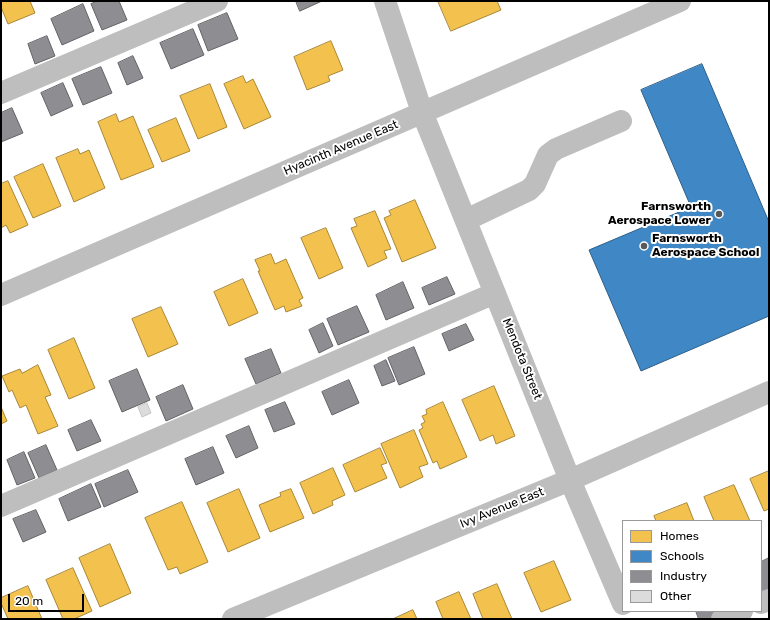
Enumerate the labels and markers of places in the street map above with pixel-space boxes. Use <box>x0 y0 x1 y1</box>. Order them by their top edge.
place label: Farnsworth Aerospace Lower <box>608 200 711 228</box>
marker: Farnsworth Aerospace Lower <box>714 209 724 219</box>
place label: Farnsworth Aerospace School <box>652 232 759 260</box>
marker: Farnsworth Aerospace School <box>639 241 649 251</box>

